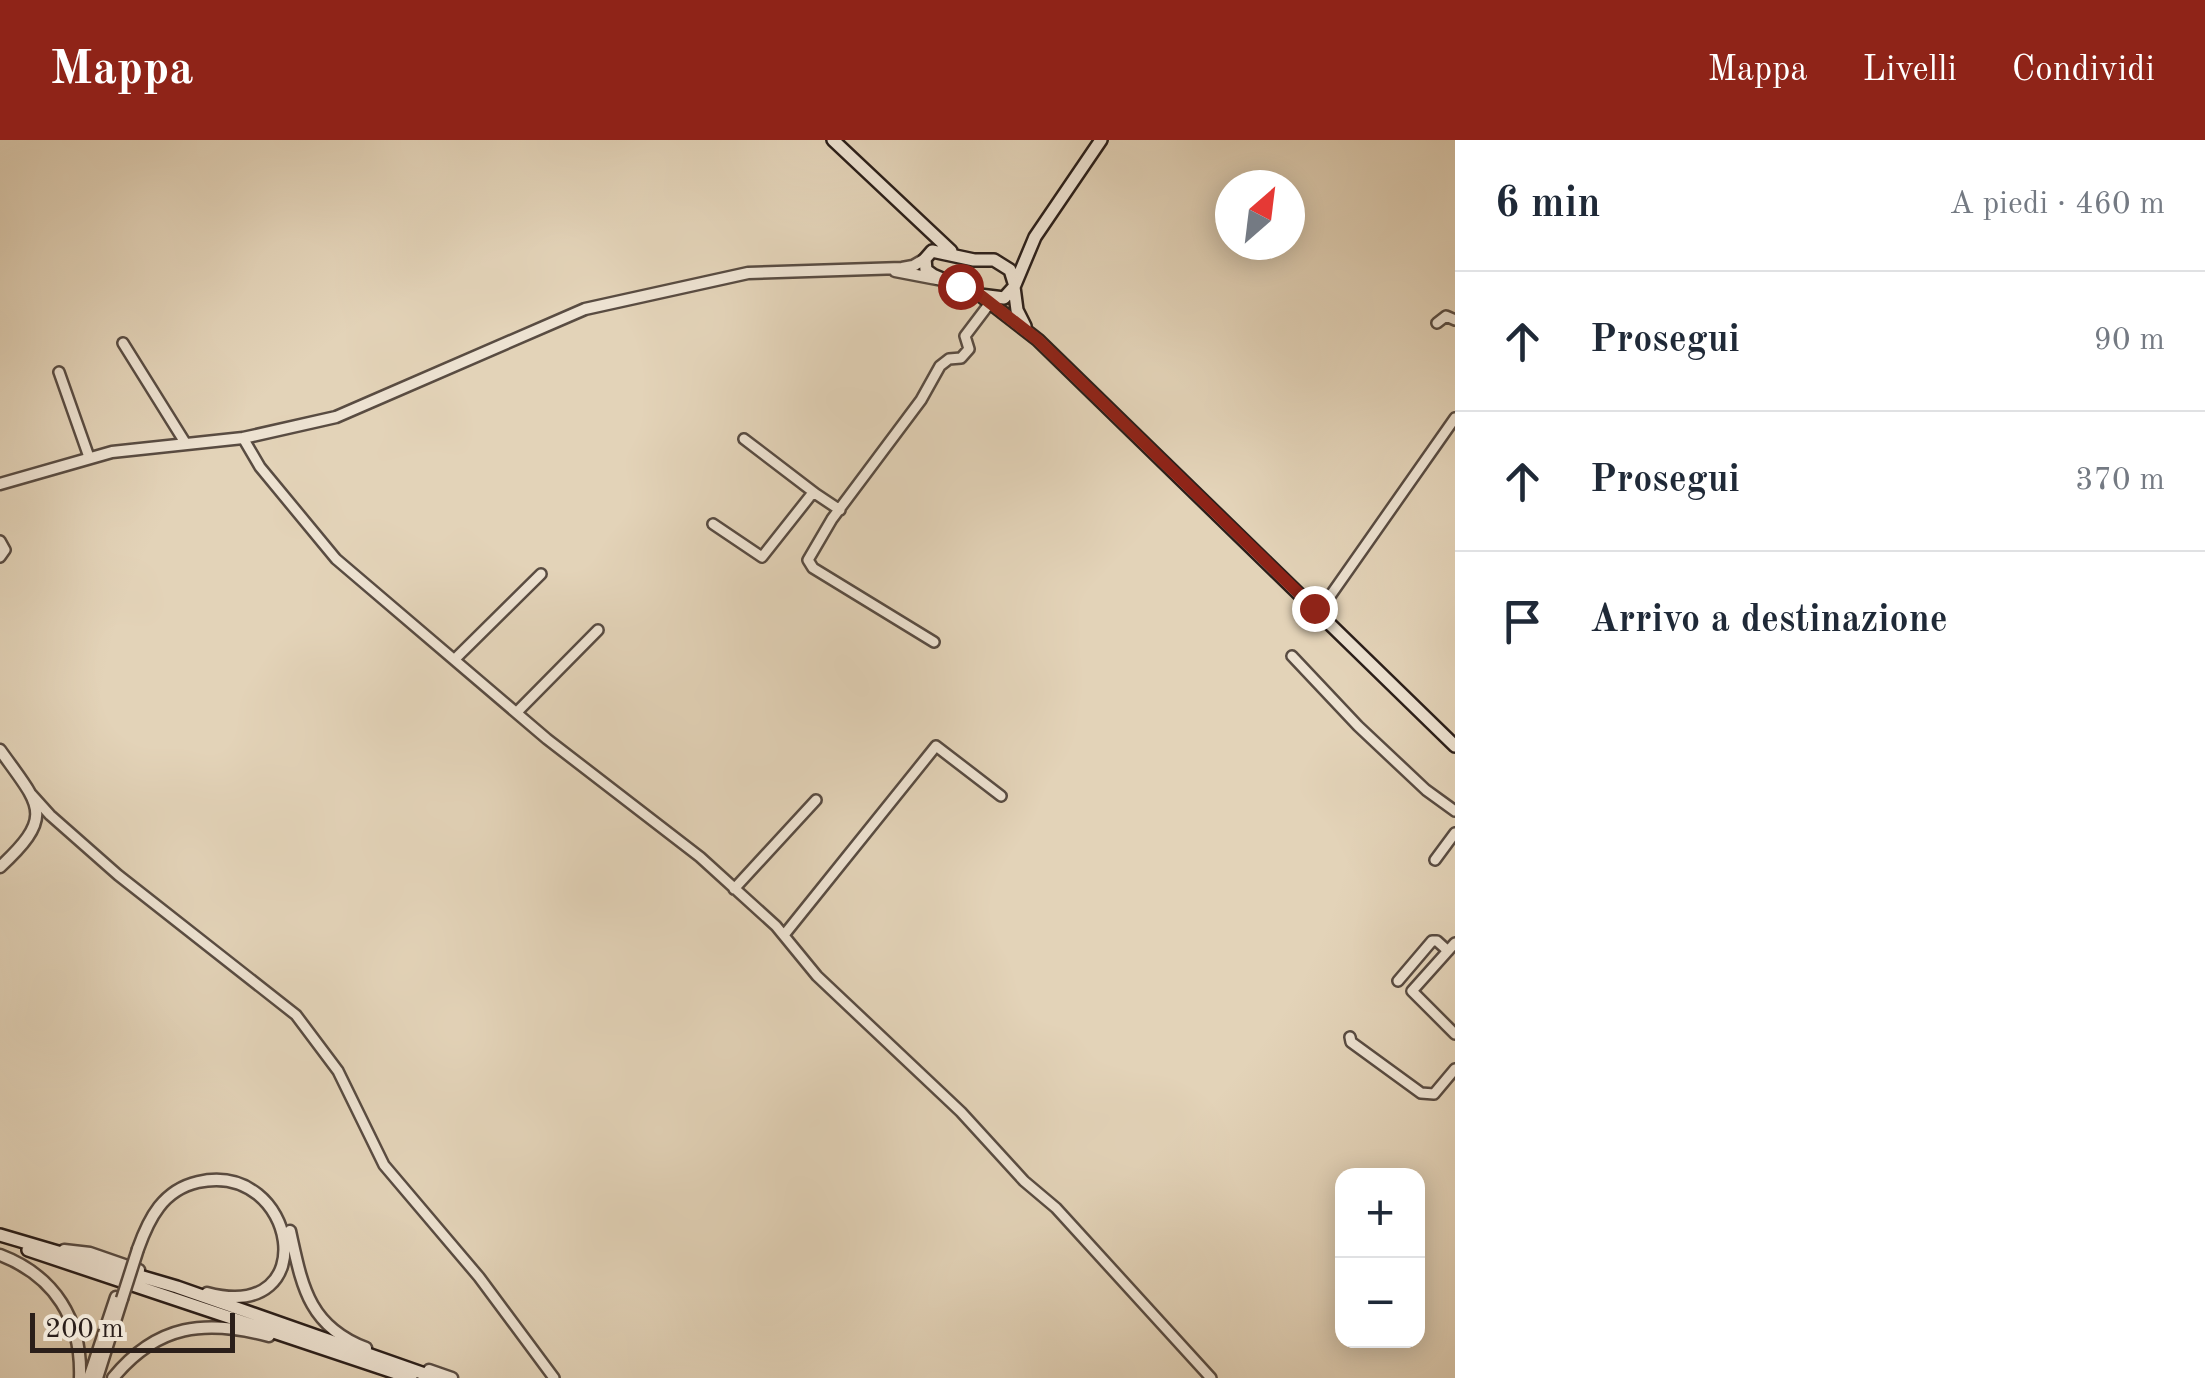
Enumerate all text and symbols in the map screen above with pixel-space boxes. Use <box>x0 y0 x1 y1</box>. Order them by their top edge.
text: Mappa <box>50 46 194 94</box>
text: Mappa <box>1707 53 1808 88</box>
text: Livelli <box>1863 53 1957 88</box>
text: Condividi <box>2012 53 2155 88</box>
north arrow <box>1215 170 1305 260</box>
text: 6 min <box>1495 184 1601 226</box>
text: A piedi · 460 m <box>1949 189 2165 221</box>
route start <box>938 264 984 310</box>
icon: ahead <box>1495 314 1550 369</box>
text: Prosegui <box>1590 322 1740 360</box>
text: 90 m <box>2094 325 2165 357</box>
icon: ahead <box>1495 454 1550 509</box>
text: Prosegui <box>1590 462 1740 500</box>
text: 370 m <box>2075 465 2165 497</box>
route end <box>1292 586 1338 632</box>
icon: arrive <box>1495 594 1550 649</box>
text: Arrivo a destinazione <box>1590 602 1948 640</box>
map controls <box>1335 1168 1425 1348</box>
button: + <box>1335 1168 1425 1258</box>
button: − <box>1335 1258 1425 1348</box>
scale bar <box>30 1308 235 1352</box>
text: 200 m <box>45 1316 124 1344</box>

